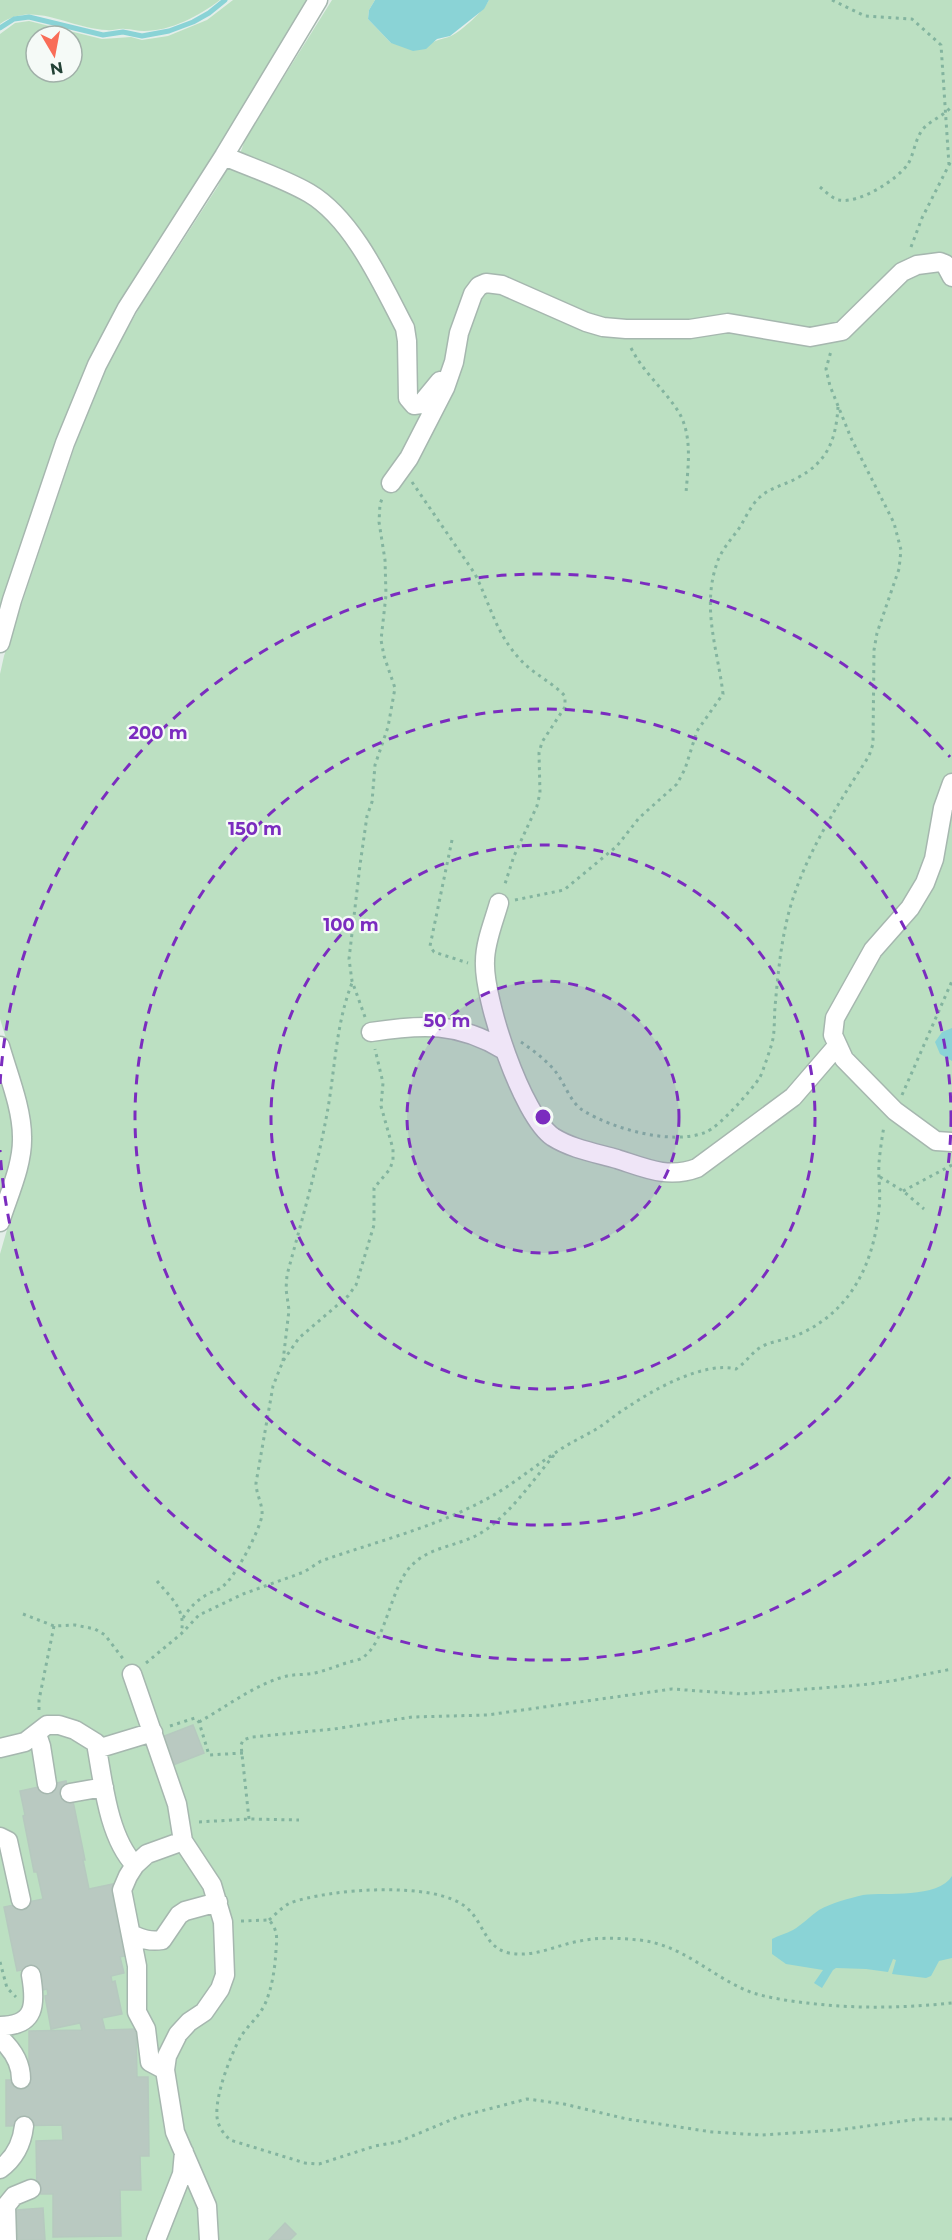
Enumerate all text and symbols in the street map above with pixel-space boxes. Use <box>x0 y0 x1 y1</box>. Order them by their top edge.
north arrow <box>24 24 84 84</box>
text: N <box>48 58 65 79</box>
text: 200 m <box>128 722 188 744</box>
text: 150 m <box>228 818 282 840</box>
text: 100 m <box>323 914 379 936</box>
text: 50 m <box>424 1010 470 1032</box>
centre of rings <box>533 1107 553 1127</box>

